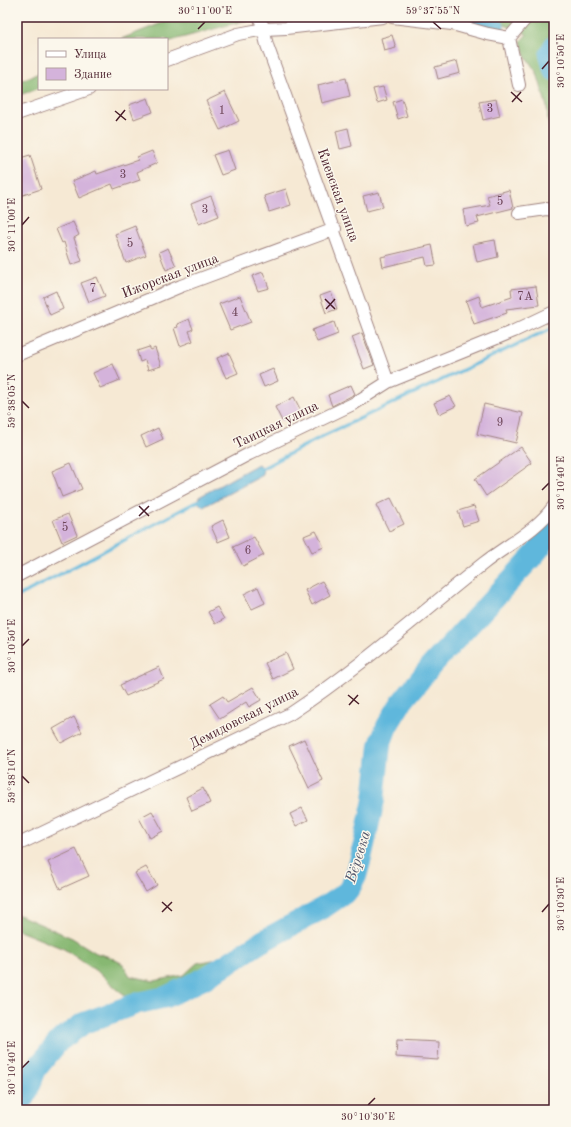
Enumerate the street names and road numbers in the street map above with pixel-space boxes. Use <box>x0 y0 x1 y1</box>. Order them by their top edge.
street label: Киевская улица <box>315 147 361 243</box>
street label: Ижорская улица <box>120 251 220 301</box>
street label: Таицкая улица <box>231 398 321 452</box>
street label: Демидовская улица <box>187 684 301 751</box>

